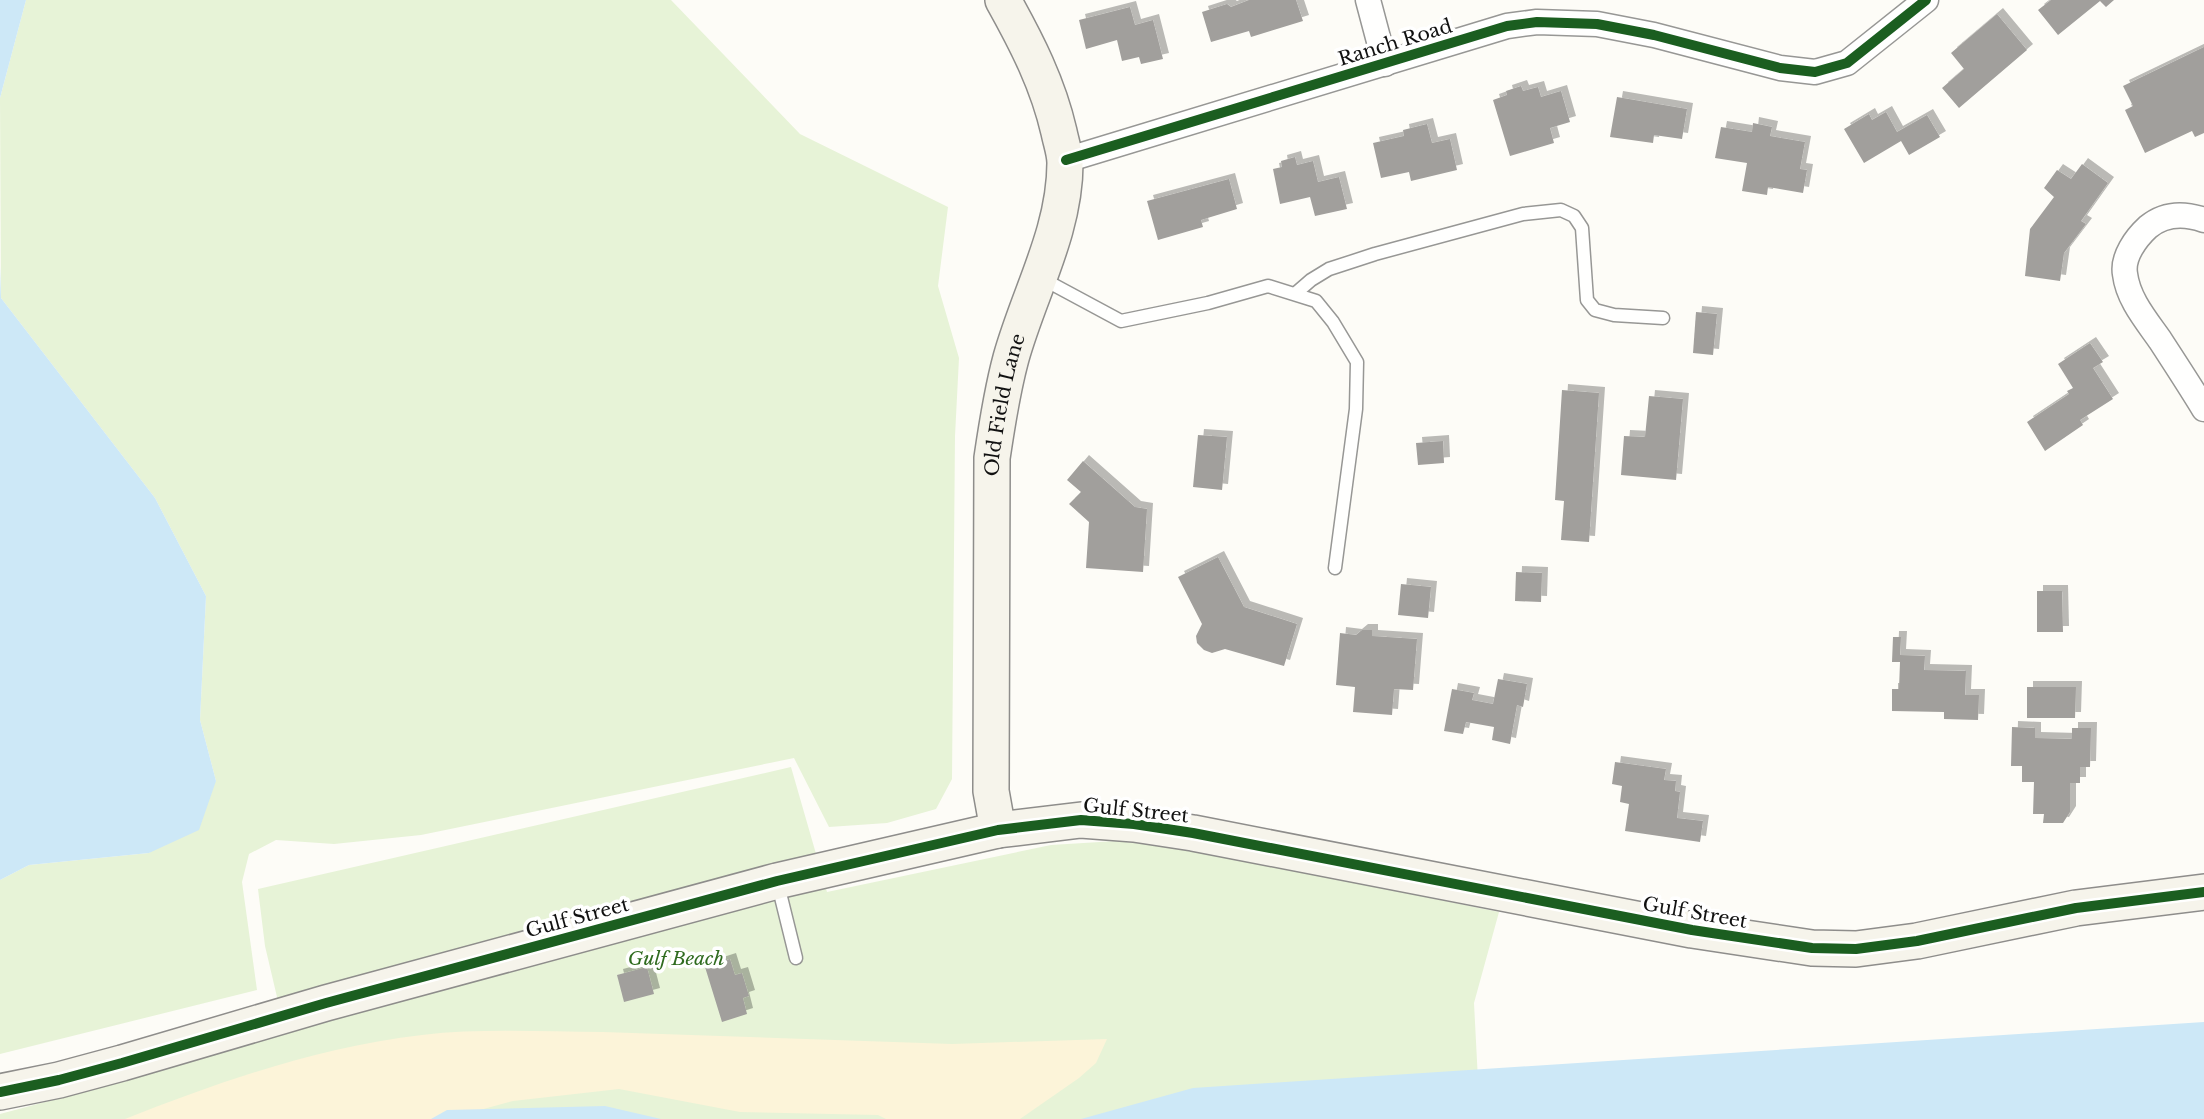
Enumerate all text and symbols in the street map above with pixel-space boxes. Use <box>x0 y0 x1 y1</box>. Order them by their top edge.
street label: Ranch Road <box>1335 14 1455 71</box>
street label: Old Field Lane <box>981 331 1030 476</box>
street label: Gulf Street <box>1082 794 1191 828</box>
street label: Gulf Street <box>523 892 632 942</box>
street label: Gulf Street <box>1641 892 1750 933</box>
park label: Gulf Beach <box>628 947 724 970</box>

